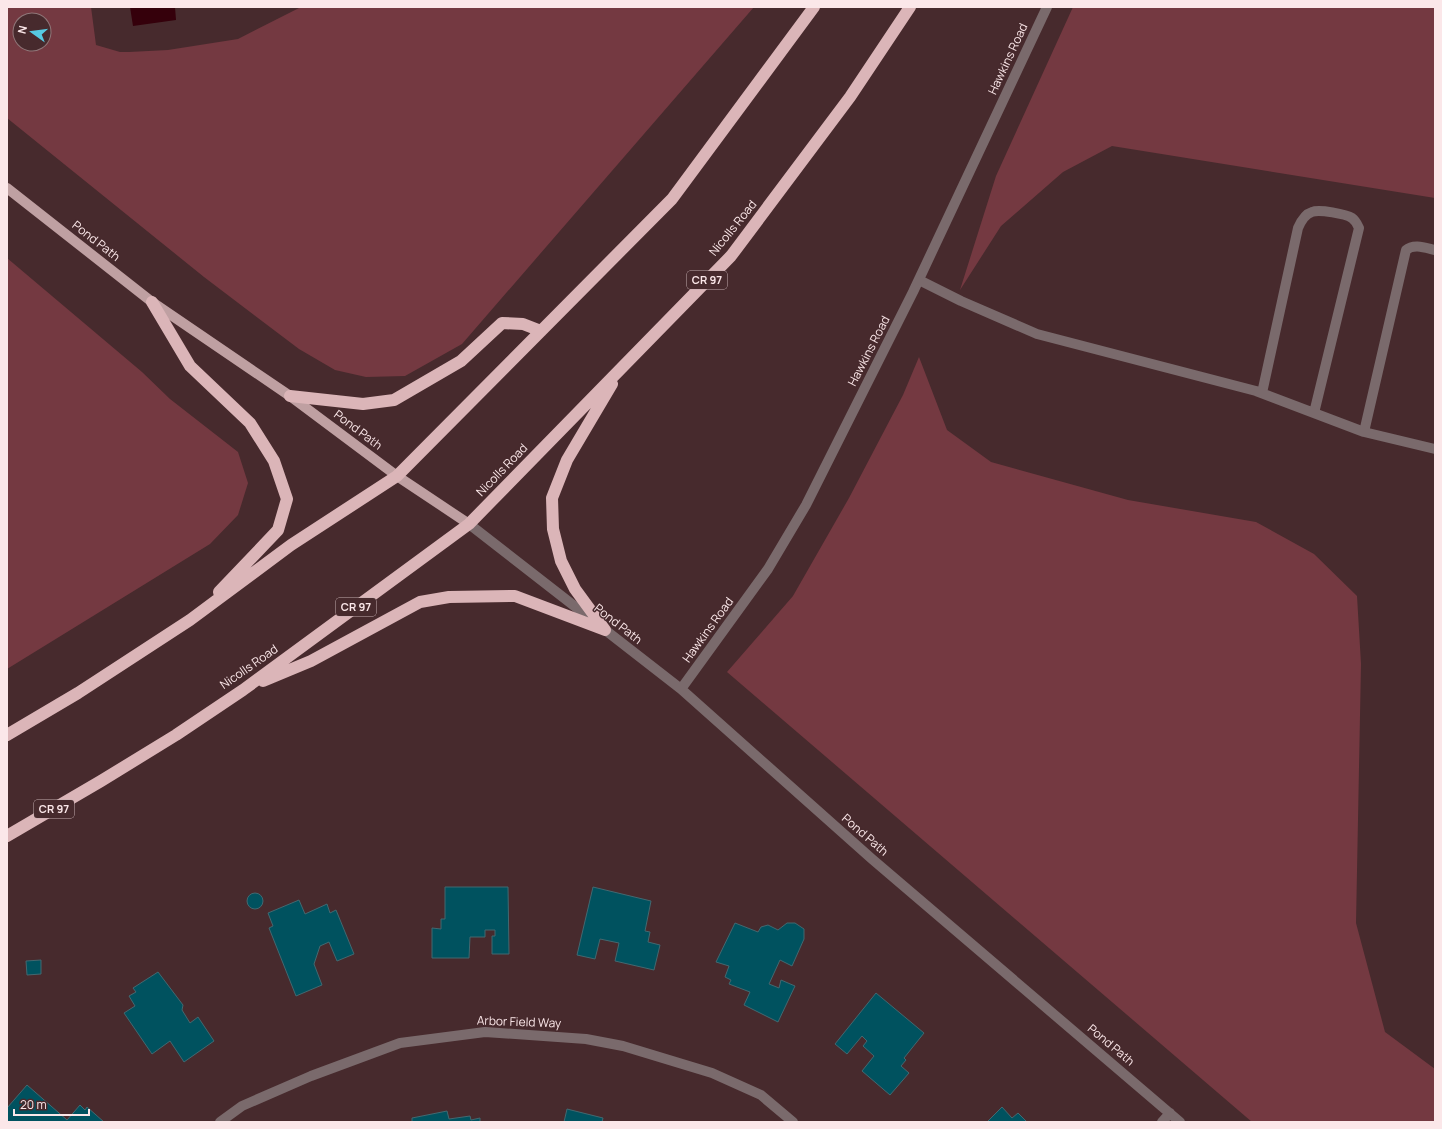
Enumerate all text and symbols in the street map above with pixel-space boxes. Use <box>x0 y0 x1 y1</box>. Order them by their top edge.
north arrow <box>12 12 52 52</box>
street label: Hawkins Road <box>984 20 1031 97</box>
text: N <box>14 24 30 35</box>
street label: Nicolls Road <box>705 196 760 259</box>
street label: Pond Path <box>69 217 124 265</box>
road number: CR 97 <box>687 271 727 289</box>
street label: Hawkins Road <box>844 313 894 389</box>
street label: Pond Path <box>331 406 386 453</box>
street label: Nicolls Road <box>472 440 531 500</box>
street label: Hawkins Road <box>678 594 737 666</box>
road number: CR 97 <box>336 598 376 616</box>
street label: Pond Path <box>591 600 646 648</box>
street label: Nicolls Road <box>216 640 281 693</box>
road number: CR 97 <box>34 800 74 818</box>
street label: Pond Path <box>838 810 892 860</box>
street label: Arbor Field Way <box>477 1012 562 1031</box>
street label: Pond Path <box>1084 1020 1138 1069</box>
scale bar <box>14 1091 89 1117</box>
text: 20 m <box>20 1096 47 1113</box>

